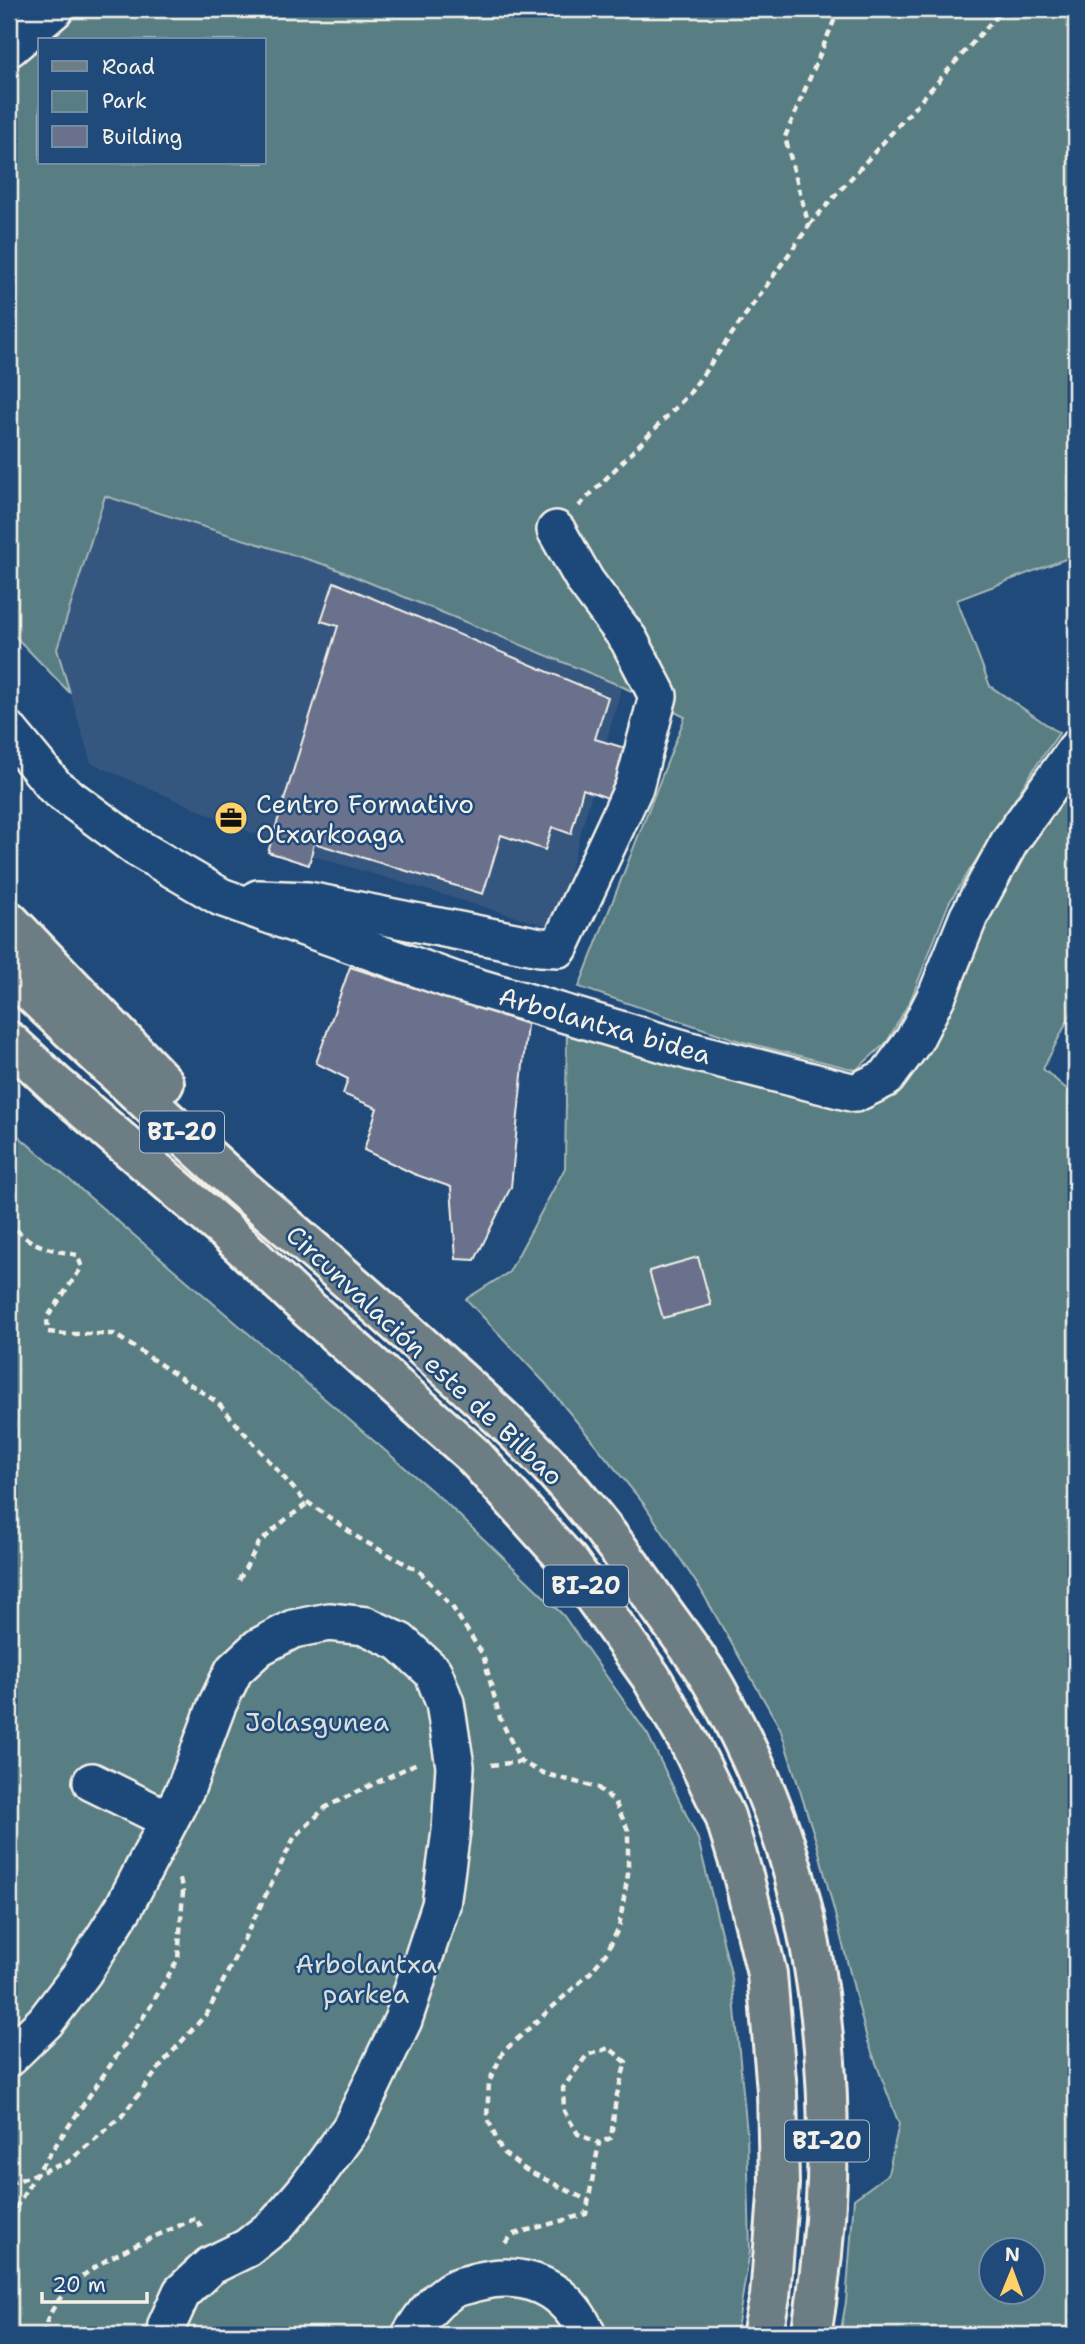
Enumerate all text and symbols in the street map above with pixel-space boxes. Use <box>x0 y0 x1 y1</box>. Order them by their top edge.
legend <box>38 38 266 164</box>
text: Road <box>102 53 155 81</box>
text: Park <box>102 87 147 115</box>
text: Building <box>102 123 182 151</box>
place label: Centro Formativo Otxarkoaga <box>256 786 474 851</box>
office icon: Centro Formativo Otxarkoaga <box>212 799 250 837</box>
street label: Arbolantxa bidea <box>495 978 715 1072</box>
road number: BI-20 <box>140 1112 224 1152</box>
street label: Circunvalación este de Bilbao <box>279 1217 571 1493</box>
road number: BI-20 <box>544 1566 628 1606</box>
park label: Jolasgunea <box>245 1704 389 1739</box>
park label: Arbolantxa parkea <box>295 1946 437 2011</box>
road number: BI-20 <box>785 2120 869 2162</box>
north arrow <box>976 2236 1046 2306</box>
text: N <box>1005 2242 1020 2267</box>
scale bar <box>42 2260 147 2304</box>
text: 20 m <box>52 2271 106 2299</box>

